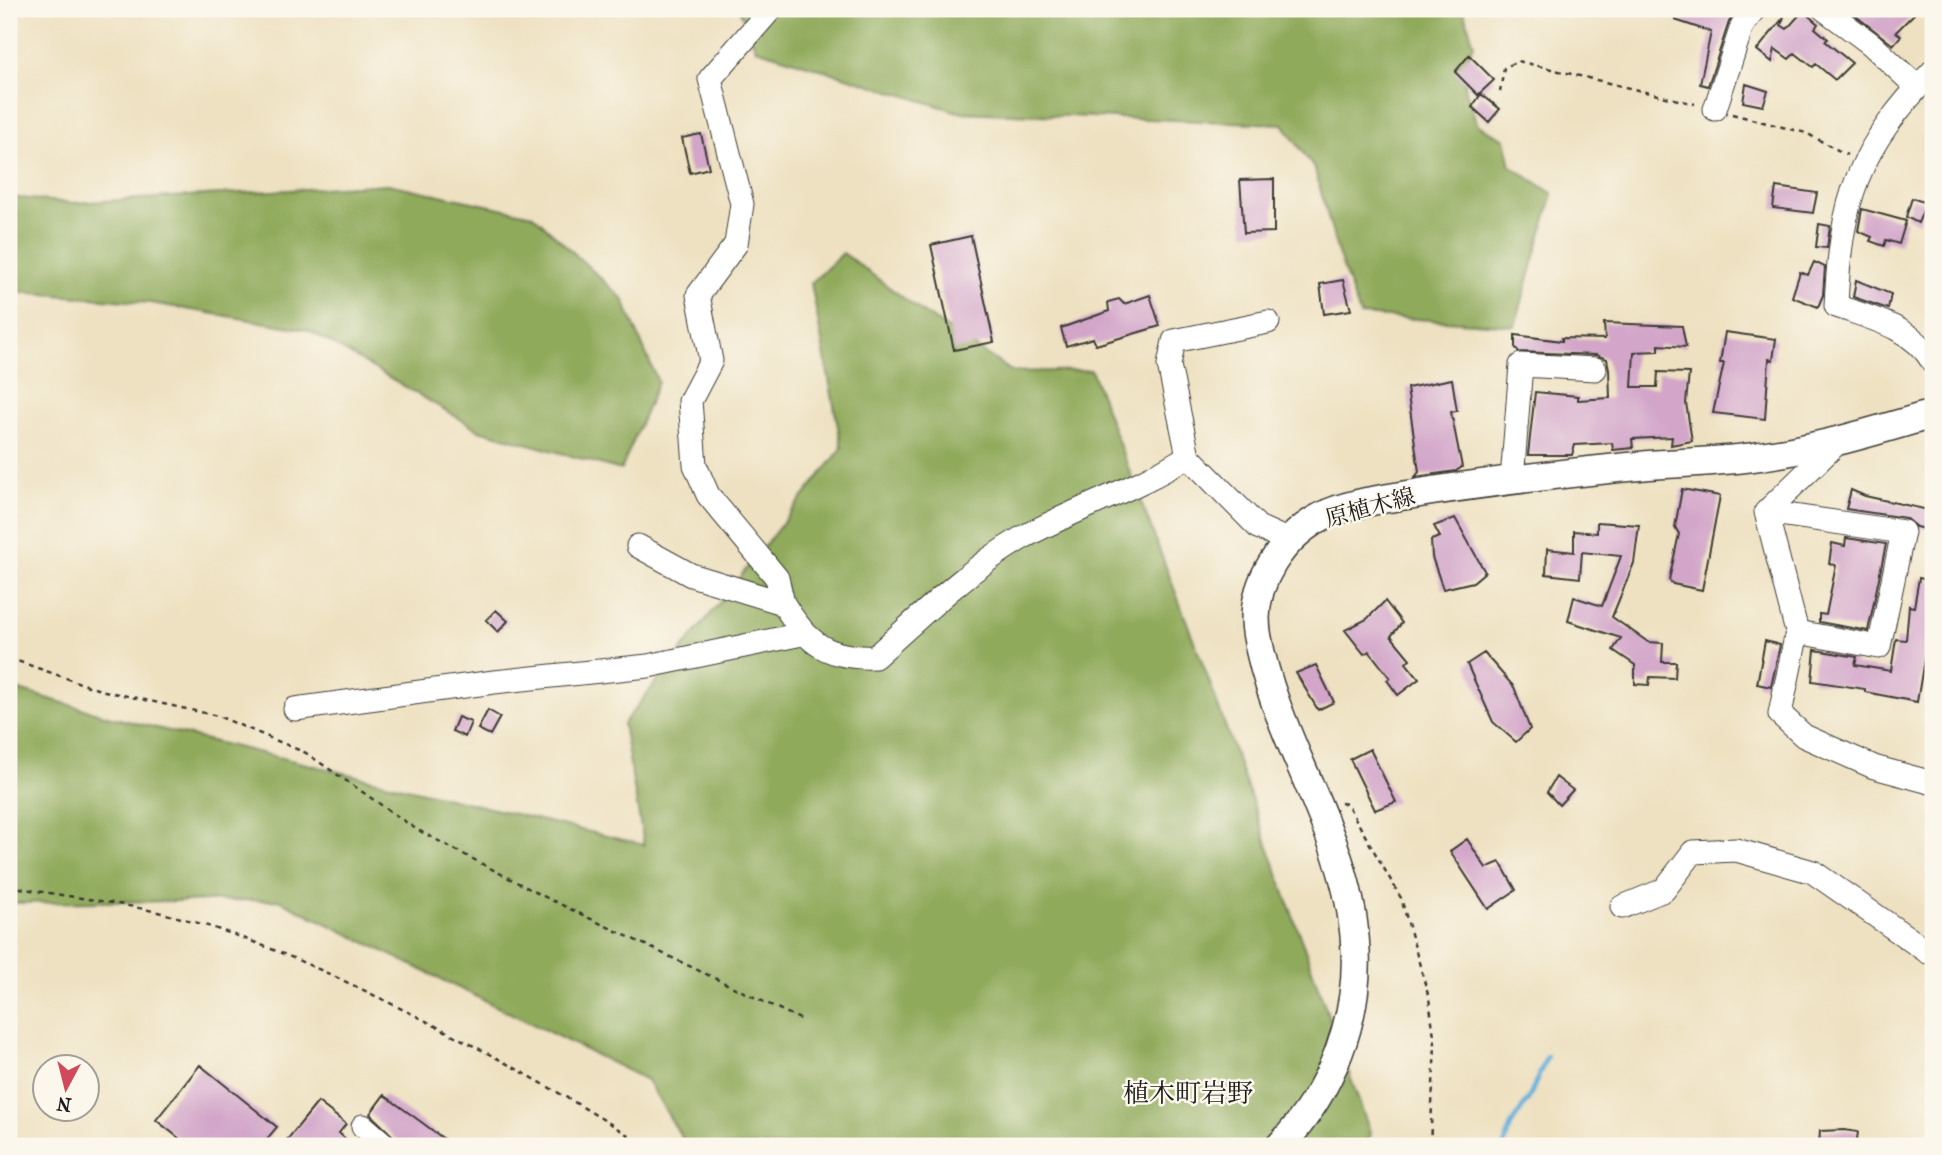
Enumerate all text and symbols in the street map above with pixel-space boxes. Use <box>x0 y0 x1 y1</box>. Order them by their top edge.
street label: 原植木線 <box>1322 483 1418 532</box>
north arrow <box>32 1054 102 1124</box>
district label: 植木町岩野 <box>1123 1078 1253 1109</box>
text: N <box>55 1092 73 1116</box>

